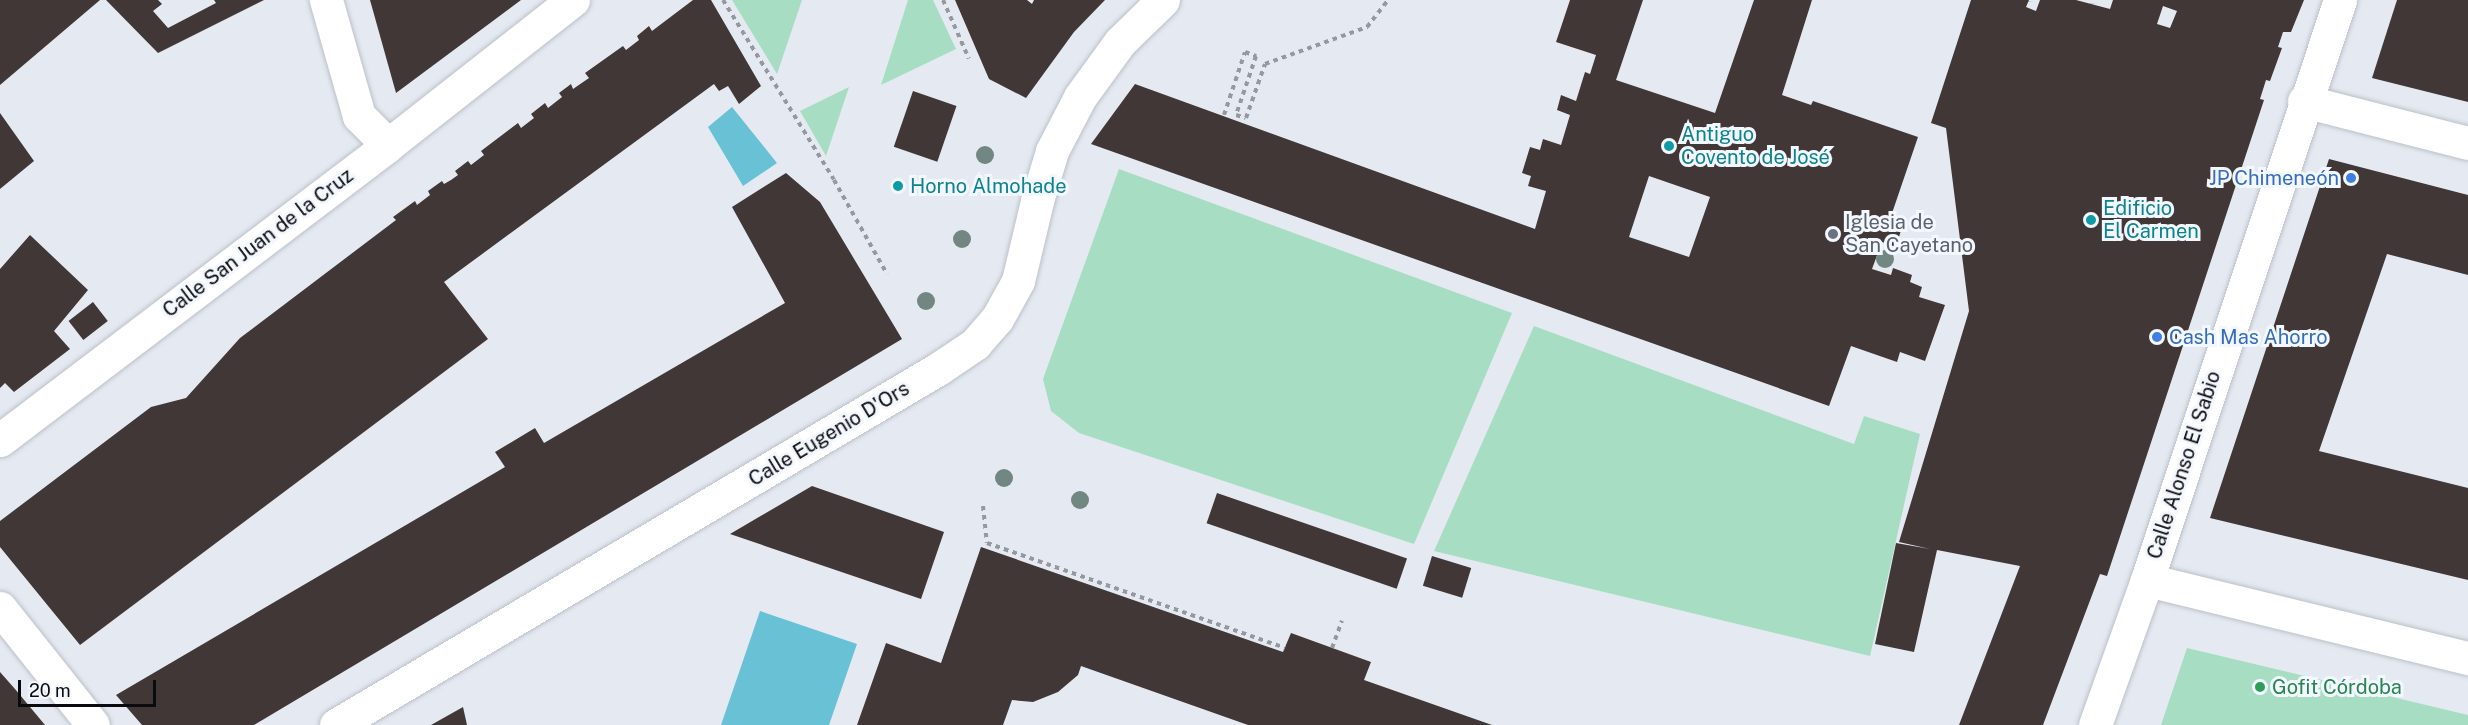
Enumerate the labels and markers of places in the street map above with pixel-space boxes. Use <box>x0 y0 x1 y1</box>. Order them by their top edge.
place label: Antiguo Covento de José <box>1681 122 1830 169</box>
marker: Antiguo Covento de José <box>1662 139 1676 153</box>
place label: JP Chimeneón <box>2209 166 2339 190</box>
marker: JP Chimeneón <box>2344 171 2358 185</box>
place label: Horno Almohade <box>910 174 1067 198</box>
marker: Horno Almohade <box>891 179 905 193</box>
place label: Edificio El Carmen <box>2103 196 2199 243</box>
place label: Iglesia de San Cayetano <box>1845 210 1973 257</box>
marker: Edificio El Carmen <box>2084 213 2098 227</box>
marker: Iglesia de San Cayetano <box>1826 227 1840 241</box>
place label: Cash Mas Ahorro <box>2169 325 2328 349</box>
marker: Cash Mas Ahorro <box>2150 330 2164 344</box>
place label: Gofit Córdoba <box>2272 675 2402 699</box>
marker: Gofit Córdoba <box>2253 680 2267 694</box>

